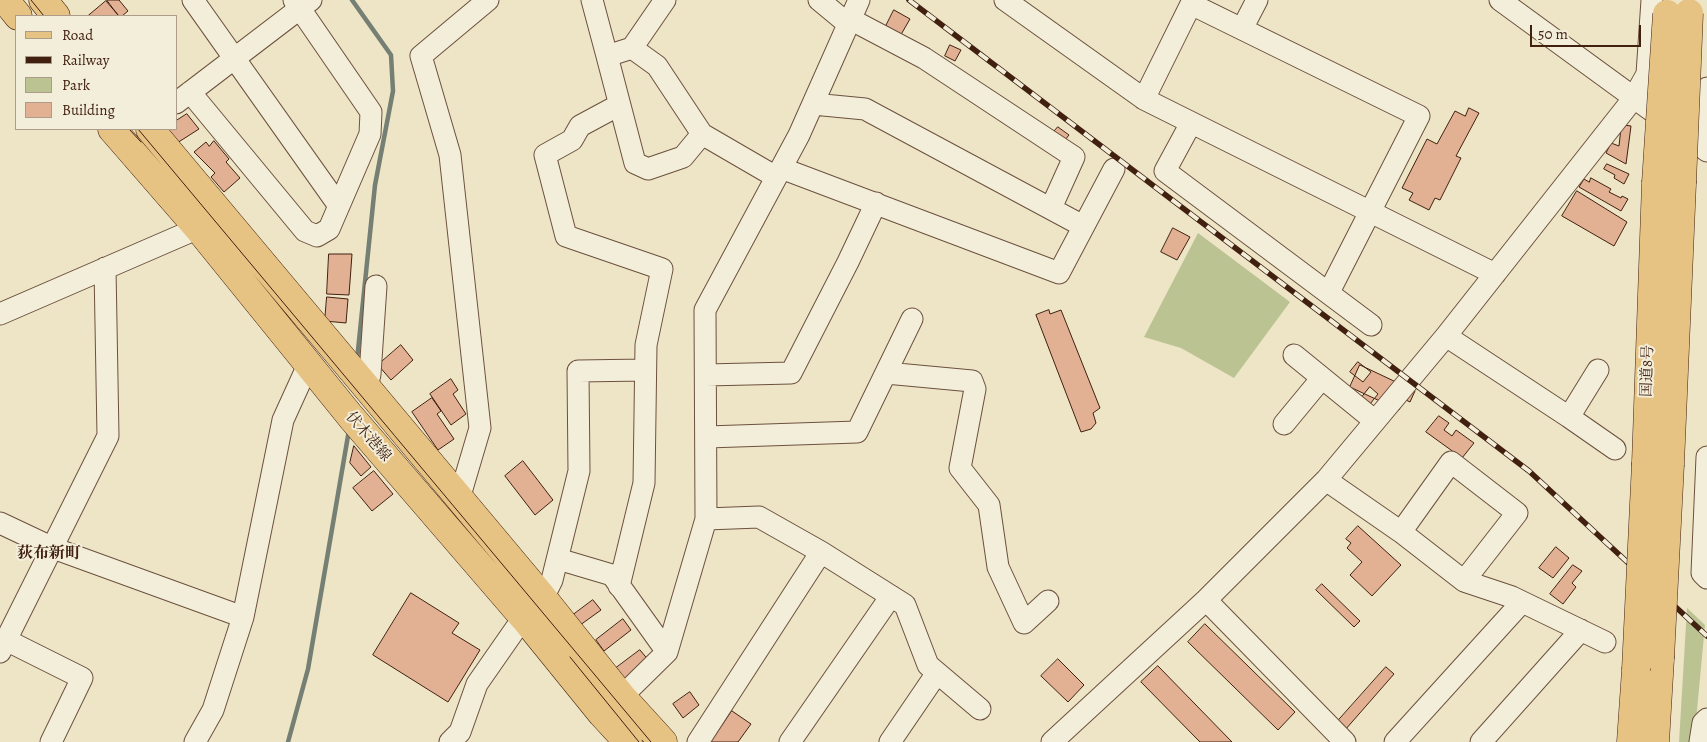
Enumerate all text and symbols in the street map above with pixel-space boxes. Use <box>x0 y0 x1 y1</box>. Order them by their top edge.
legend <box>15 15 178 130</box>
scale bar <box>1532 15 1643 47</box>
text: 50 m <box>1538 24 1568 44</box>
text: Road <box>62 25 93 45</box>
text: Railway <box>62 50 109 70</box>
text: Park <box>62 75 90 95</box>
text: Building <box>62 100 115 120</box>
street label: 国道8号 <box>1638 345 1658 397</box>
street label: 伏木港線 <box>342 408 394 466</box>
district label: 荻布新町 <box>17 544 81 564</box>

